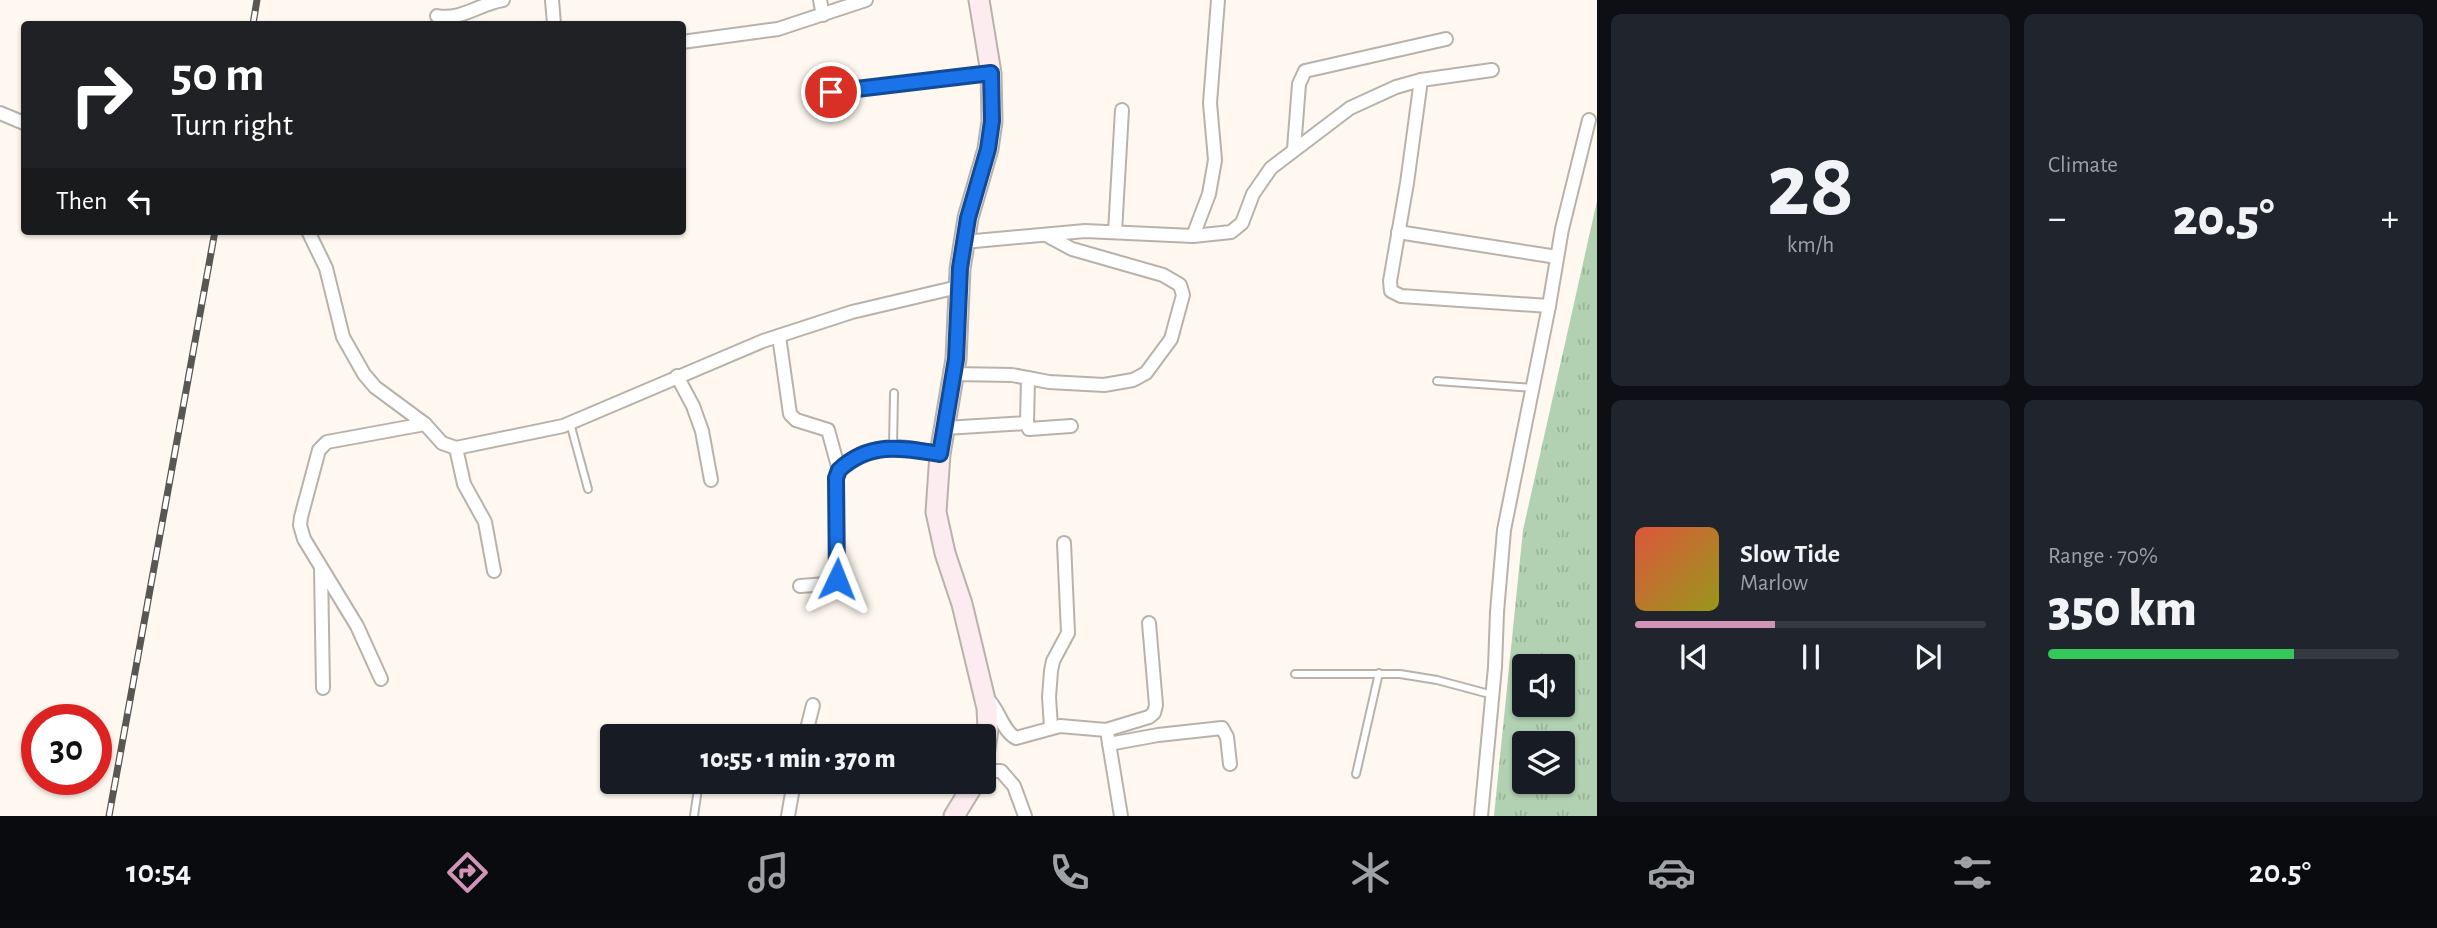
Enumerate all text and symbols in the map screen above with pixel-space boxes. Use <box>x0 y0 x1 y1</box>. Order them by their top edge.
icon: right <box>56 49 147 140</box>
text: 50 m <box>171 51 265 100</box>
pin <box>801 62 861 122</box>
icon: arrive <box>812 73 850 111</box>
text: Turn right <box>171 109 293 141</box>
text: 28 <box>1767 141 1854 232</box>
text: Climate <box>2048 154 2118 177</box>
icon: left <box>121 182 159 220</box>
text: Then <box>56 188 107 214</box>
text: 20.5° <box>2173 192 2274 244</box>
text: − <box>2048 200 2066 238</box>
text: + <box>2381 200 2399 238</box>
text: km/h <box>1787 234 1834 257</box>
text: Slow Tide <box>1740 541 1840 567</box>
position arrow <box>800 542 874 616</box>
text: Range · 70% <box>2048 545 2158 568</box>
text: Marlow <box>1740 572 1808 595</box>
text: 350 km <box>2048 583 2197 635</box>
icon: previous <box>1675 638 1713 676</box>
icon: pause <box>1792 638 1830 676</box>
icon: next <box>1909 638 1947 676</box>
map controls <box>1512 654 1575 794</box>
button: sound <box>1512 654 1575 717</box>
speed limit sign: 30 <box>21 704 112 795</box>
button: layers <box>1512 731 1575 794</box>
text: 10:55 · 1 min · 370 m <box>700 746 896 772</box>
icon: directions <box>443 848 492 897</box>
icon: music <box>744 848 793 897</box>
icon: phone <box>1045 848 1094 897</box>
icon: climate <box>1346 848 1395 897</box>
icon: car <box>1647 848 1696 897</box>
icon: filters <box>1948 848 1997 897</box>
text: 10:54 <box>126 856 191 888</box>
text: 20.5° <box>2249 856 2311 888</box>

